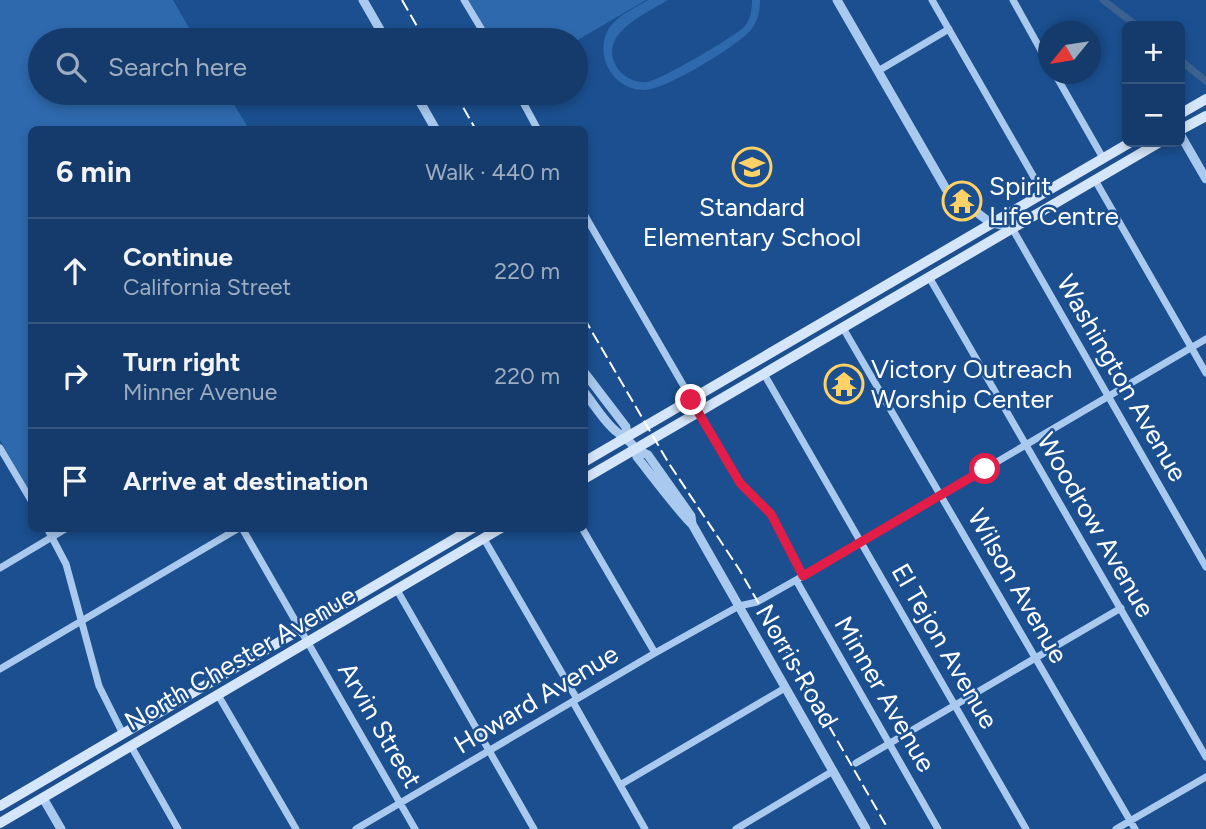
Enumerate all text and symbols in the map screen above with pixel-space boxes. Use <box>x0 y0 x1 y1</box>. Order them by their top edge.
north arrow <box>1038 21 1101 84</box>
map controls <box>1122 21 1185 147</box>
button: + <box>1122 21 1185 84</box>
search box <box>28 28 588 105</box>
icon: search <box>52 48 90 86</box>
text: Search here <box>108 51 247 83</box>
button: − <box>1122 84 1185 147</box>
school or university icon: Standard Elementary School <box>731 146 773 188</box>
text: 6 min <box>56 153 132 190</box>
text: Walk · 440 m <box>425 158 560 186</box>
place label: Spirit Life Centre <box>989 170 1119 232</box>
temple icon: Spirit Life Centre <box>941 180 983 222</box>
place label: Standard Elementary School <box>643 191 861 253</box>
text: Continue <box>123 241 233 273</box>
icon: ahead <box>56 252 94 290</box>
text: 220 m <box>494 257 560 285</box>
street label: Washington Avenue <box>1050 269 1194 487</box>
text: California Street <box>123 273 291 301</box>
text: Turn right <box>123 346 240 378</box>
place label: Victory Outreach Worship Center <box>871 353 1072 415</box>
icon: right <box>56 357 94 395</box>
text: 220 m <box>494 362 560 390</box>
temple icon: Victory Outreach Worship Center <box>823 363 865 405</box>
text: Minner Avenue <box>123 378 277 406</box>
route end <box>675 384 706 415</box>
street label: Woodrow Avenue <box>1030 427 1162 623</box>
route start <box>969 453 1000 484</box>
icon: arrive <box>56 462 94 500</box>
text: Arrive at destination <box>123 465 368 497</box>
street label: Wilson Avenue <box>961 503 1075 669</box>
street label: El Tejon Avenue <box>885 558 1005 734</box>
street label: North Chester Avenue <box>119 579 361 737</box>
street label: Norris Road <box>749 599 845 733</box>
street label: Minner Avenue <box>828 610 942 778</box>
street label: Howard Avenue <box>448 637 624 761</box>
street label: Arvin Street <box>331 657 429 794</box>

